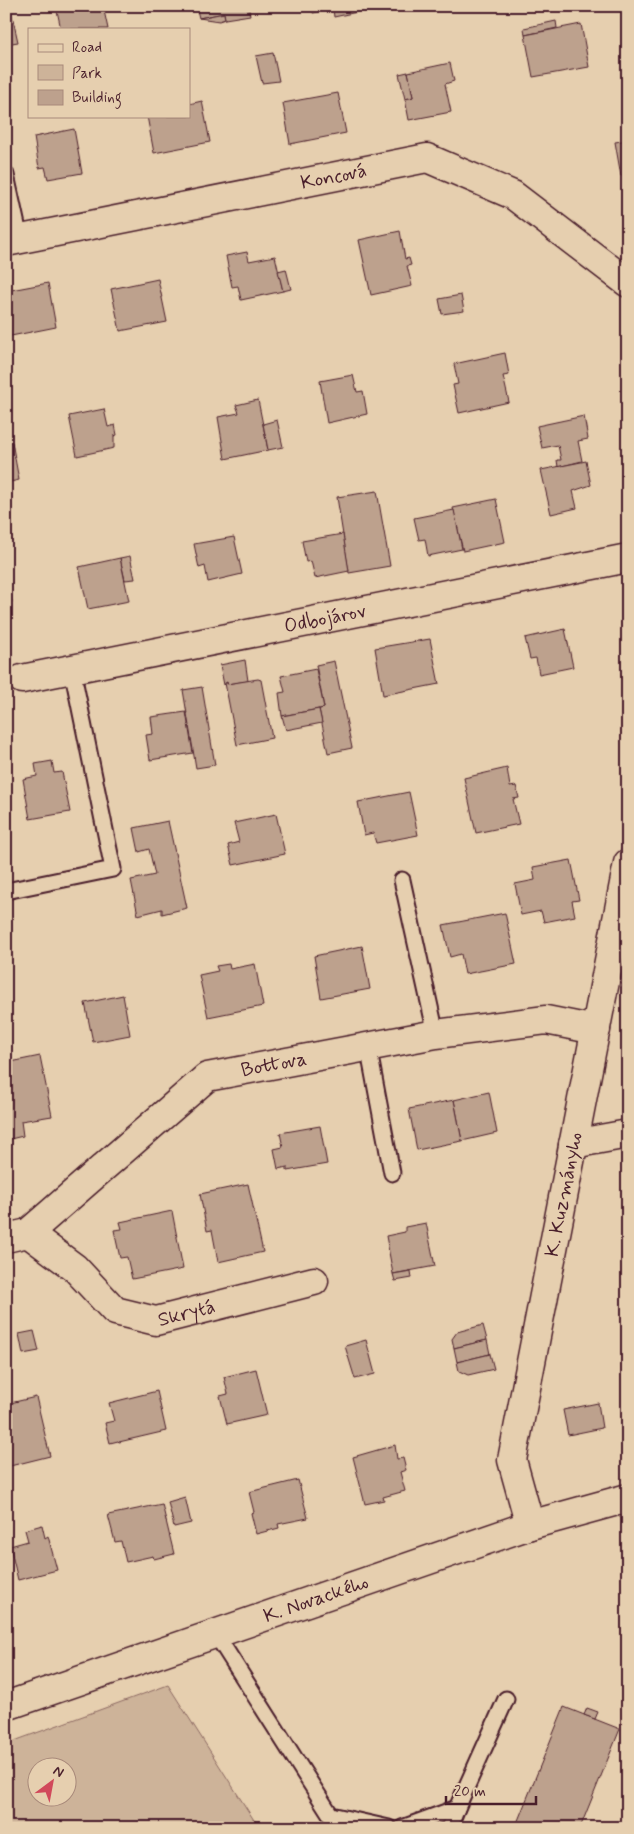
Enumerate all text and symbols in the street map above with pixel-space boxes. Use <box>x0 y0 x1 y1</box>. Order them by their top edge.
legend <box>28 28 190 118</box>
text: Road <box>72 38 102 58</box>
text: Park <box>72 64 102 84</box>
text: Building <box>72 88 122 109</box>
street label: Koncová <box>298 157 369 196</box>
street label: Odbojárov <box>282 597 368 640</box>
street label: Bottova <box>239 1045 309 1084</box>
street label: K. Kuzmányho <box>538 1130 589 1259</box>
street label: Skrytá <box>155 1293 218 1334</box>
street label: K. Novackého <box>260 1568 372 1630</box>
north arrow <box>28 1756 78 1806</box>
text: N <box>50 1762 67 1782</box>
scale bar <box>446 1774 536 1806</box>
text: 20 m <box>454 1782 486 1802</box>

